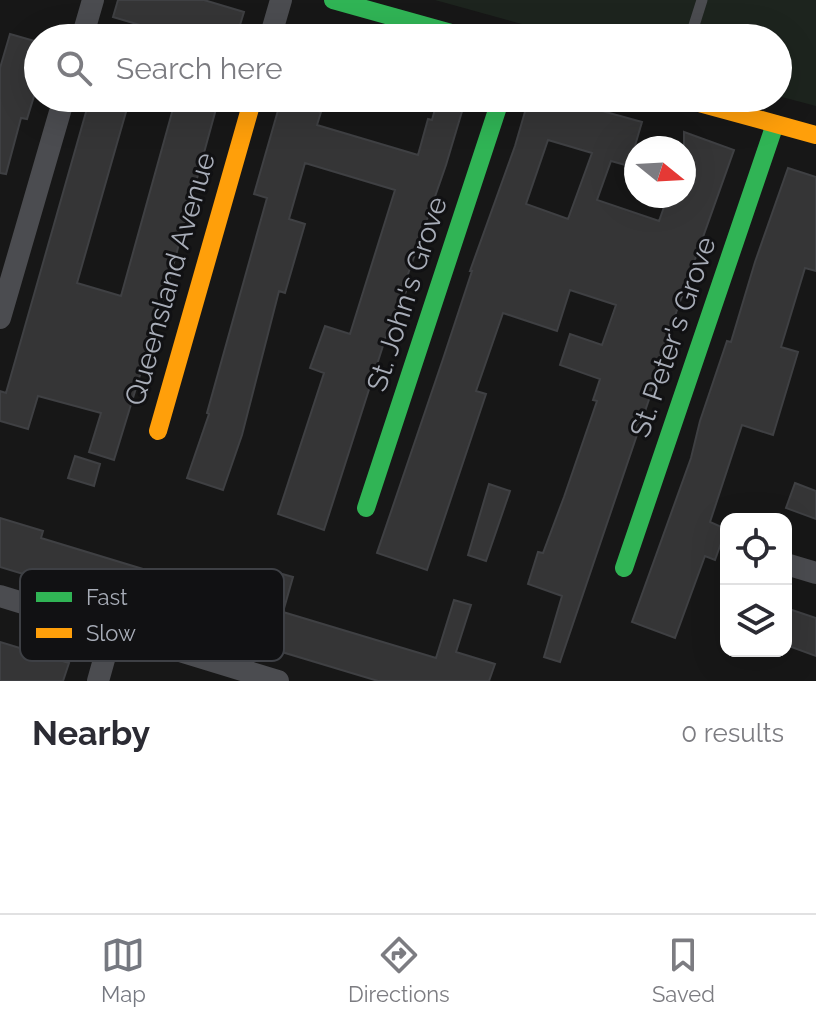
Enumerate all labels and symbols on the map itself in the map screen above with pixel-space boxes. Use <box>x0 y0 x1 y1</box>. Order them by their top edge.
north arrow <box>624 136 696 208</box>
street label: Queensland Avenue <box>118 149 222 409</box>
street label: St. John's Grove <box>360 193 454 395</box>
street label: St. Peter's Grove <box>623 232 723 442</box>
legend <box>20 569 284 661</box>
text: Fast <box>86 584 128 610</box>
text: Slow <box>86 620 136 646</box>

